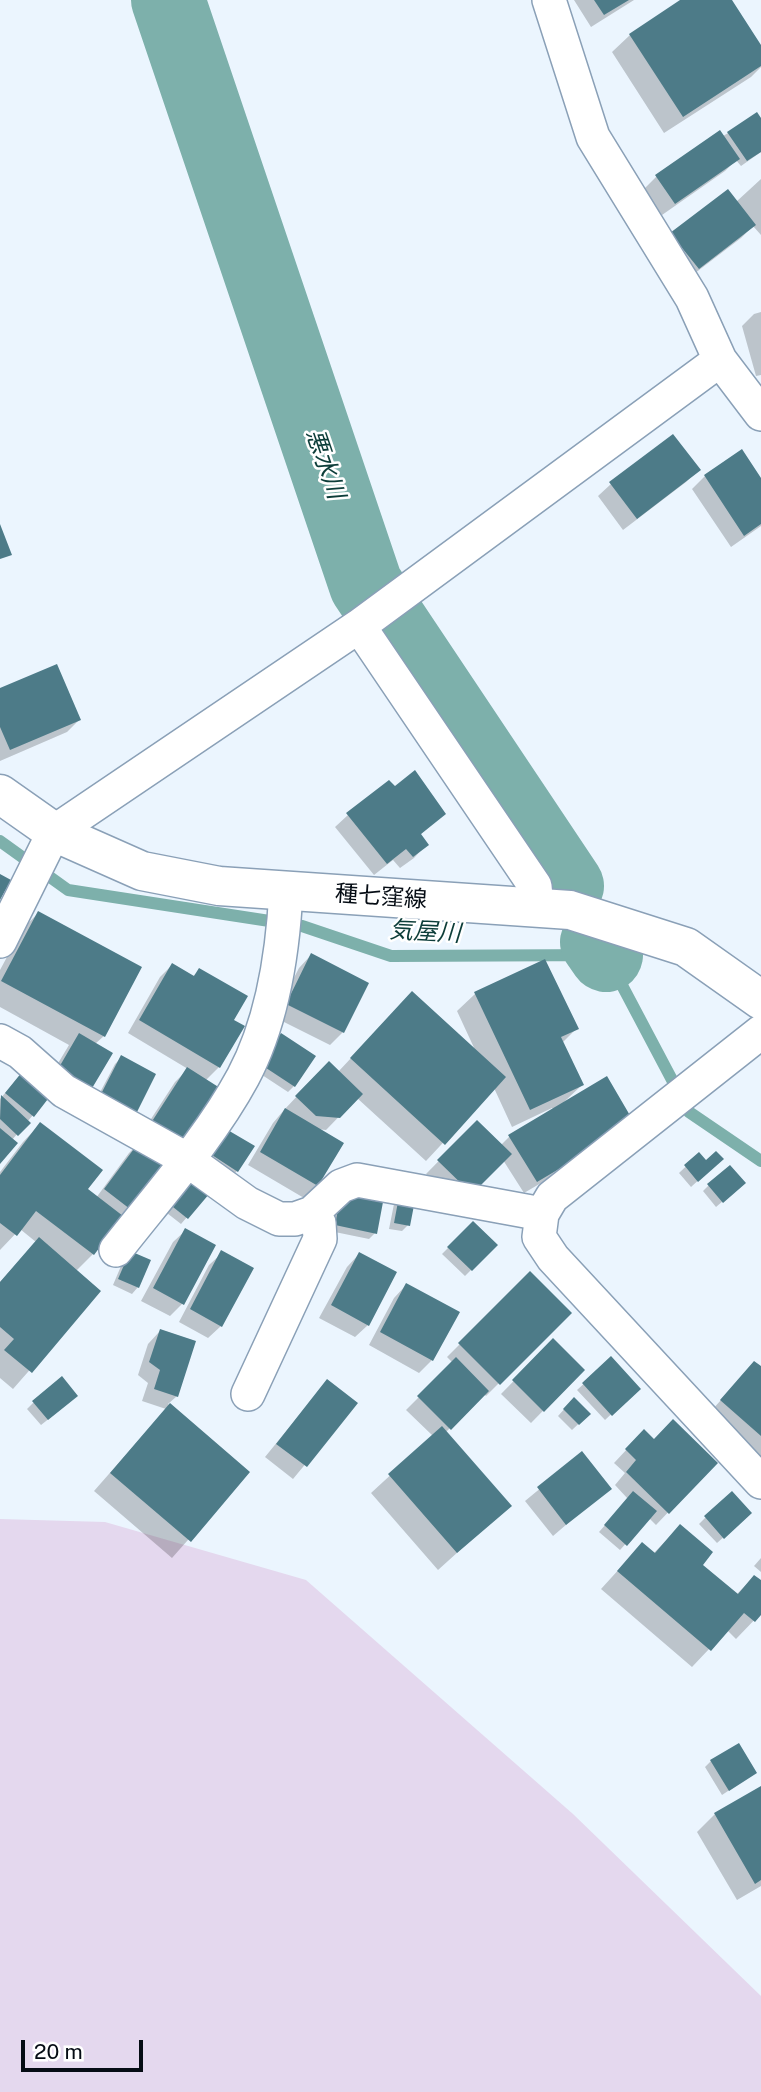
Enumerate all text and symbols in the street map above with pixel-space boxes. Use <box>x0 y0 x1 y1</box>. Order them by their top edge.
water label: 悪水川 <box>300 425 350 503</box>
street label: 種七窪線 <box>334 880 428 914</box>
water label: 気屋川 <box>388 916 462 948</box>
scale bar <box>24 2025 147 2070</box>
text: 20 m <box>34 2039 83 2064</box>

